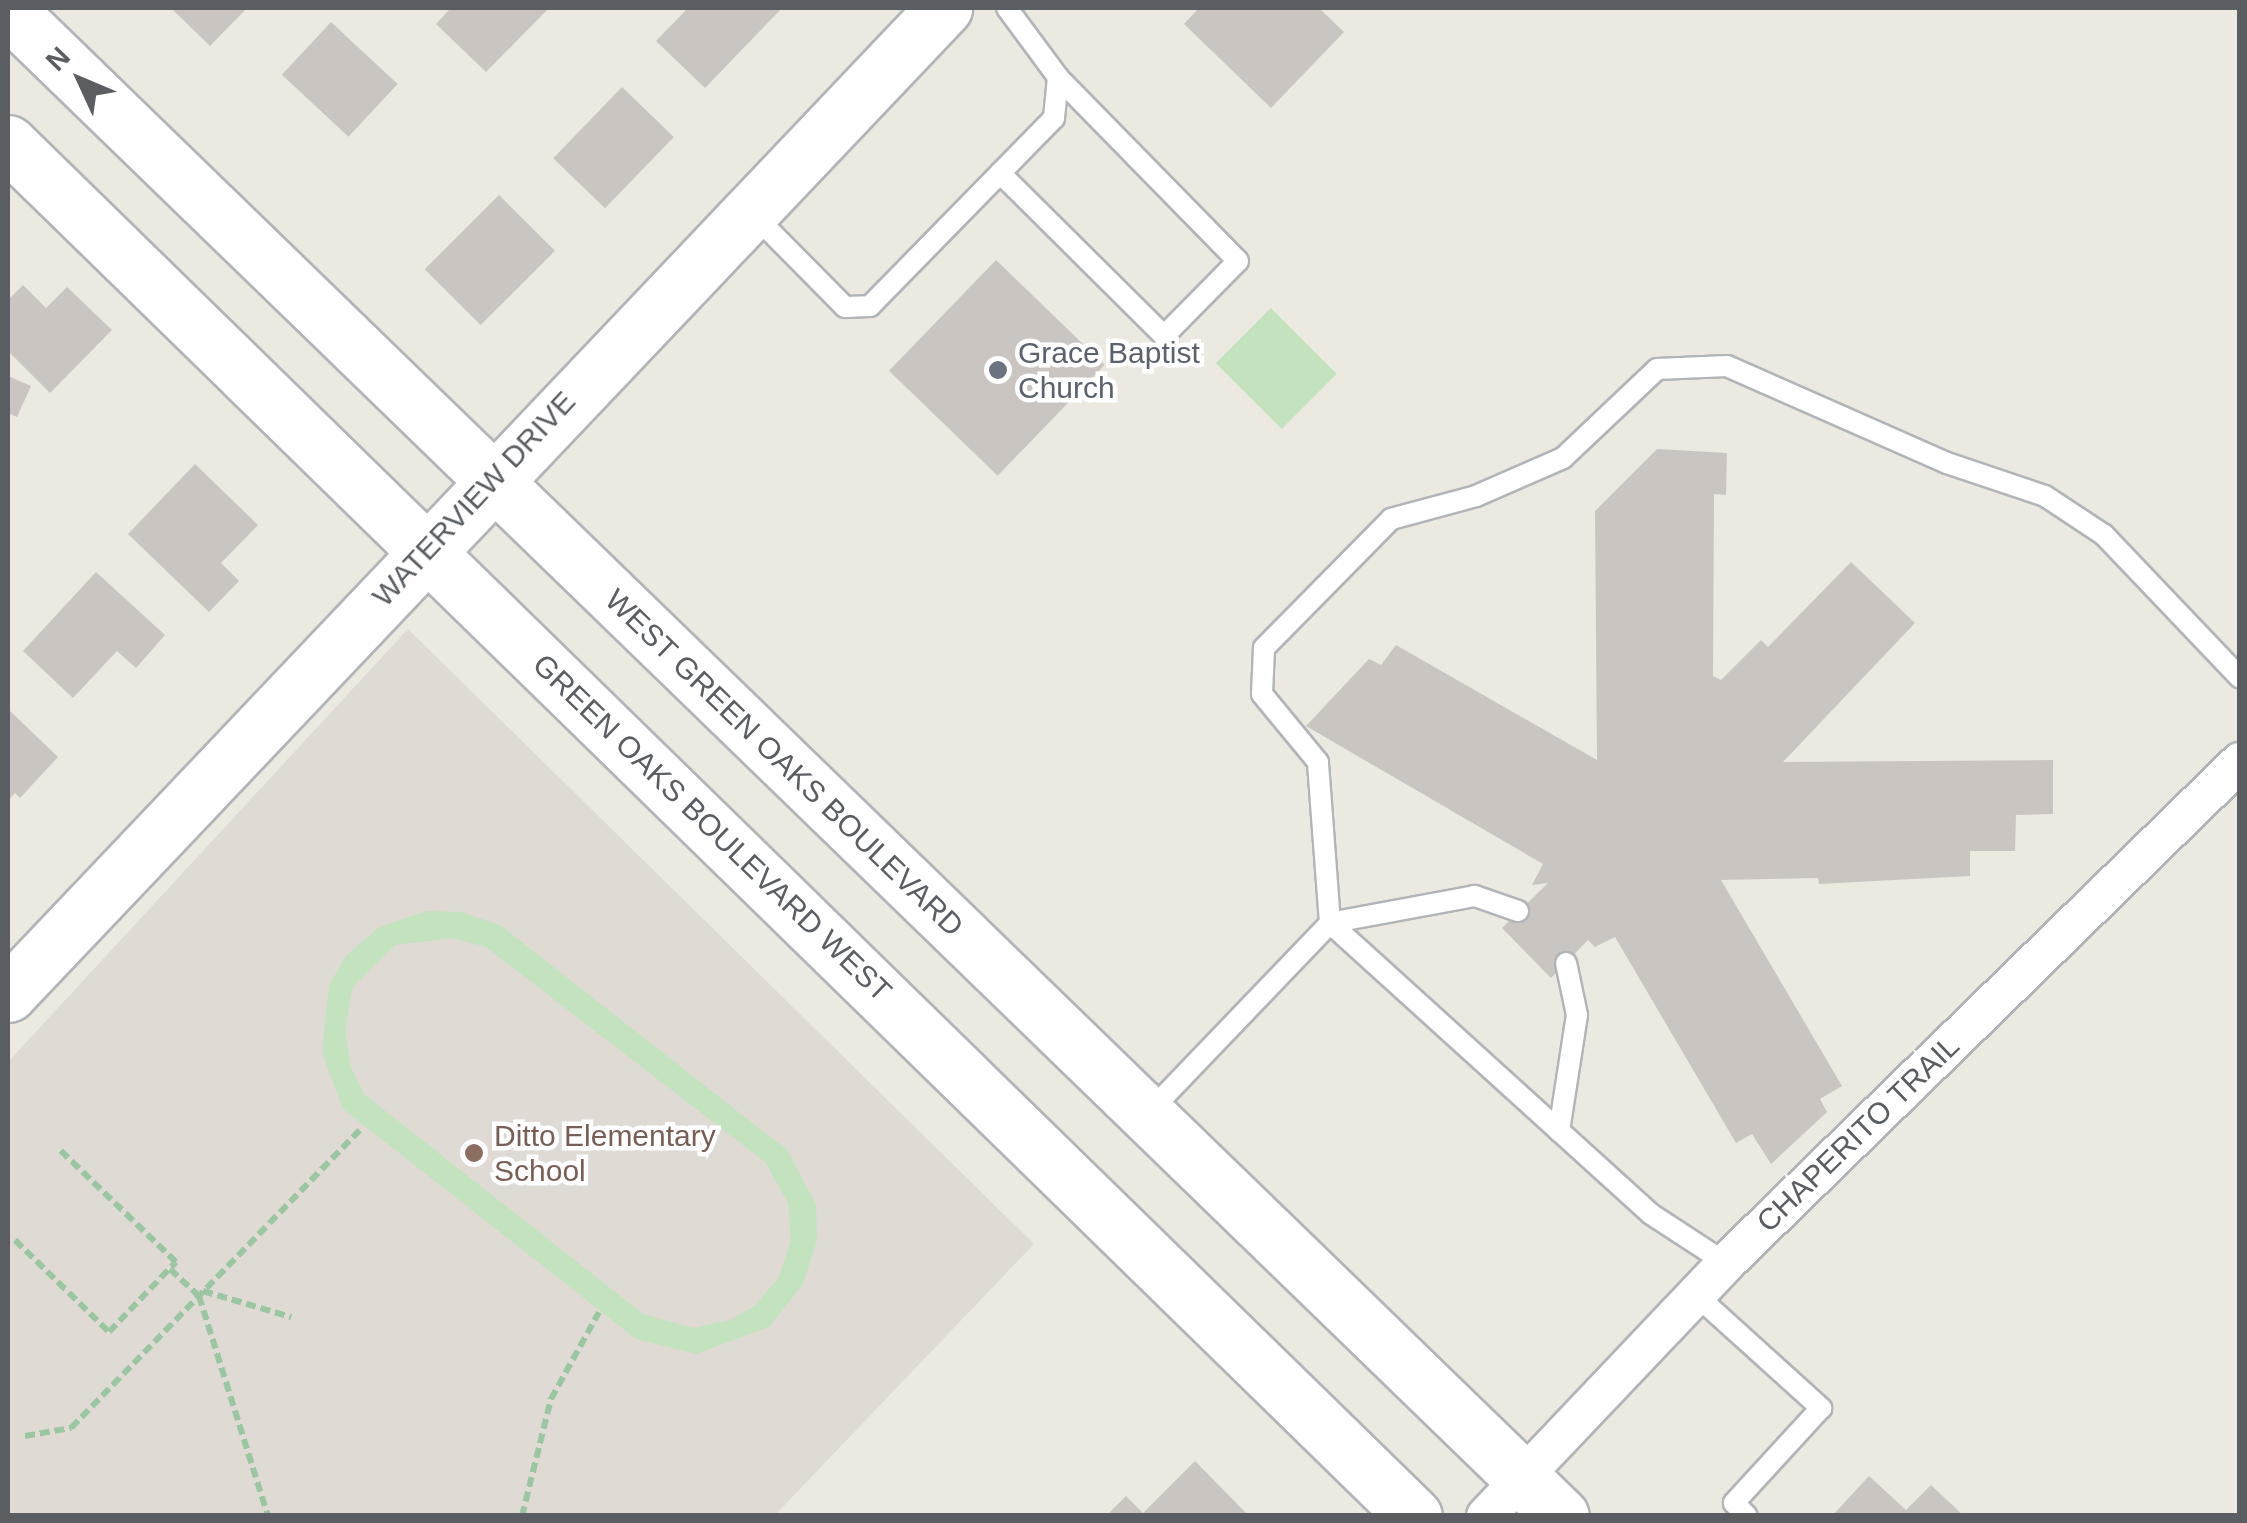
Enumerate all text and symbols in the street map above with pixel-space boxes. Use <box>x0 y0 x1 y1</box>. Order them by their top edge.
north arrow <box>30 30 130 130</box>
text: N <box>40 41 76 77</box>
place label: Grace Baptist Church <box>1018 335 1200 406</box>
marker: Grace Baptist Church <box>987 359 1009 381</box>
street label: WATERVIEW DRIVE <box>365 384 583 614</box>
street label: WEST GREEN OAKS BOULEVARD <box>597 582 971 944</box>
street label: GREEN OAKS BOULEVARD WEST <box>525 647 899 1009</box>
street label: CHAPERITO TRAIL <box>1749 1028 1967 1240</box>
place label: Ditto Elementary School <box>494 1118 716 1188</box>
marker: Ditto Elementary School <box>463 1142 485 1164</box>

